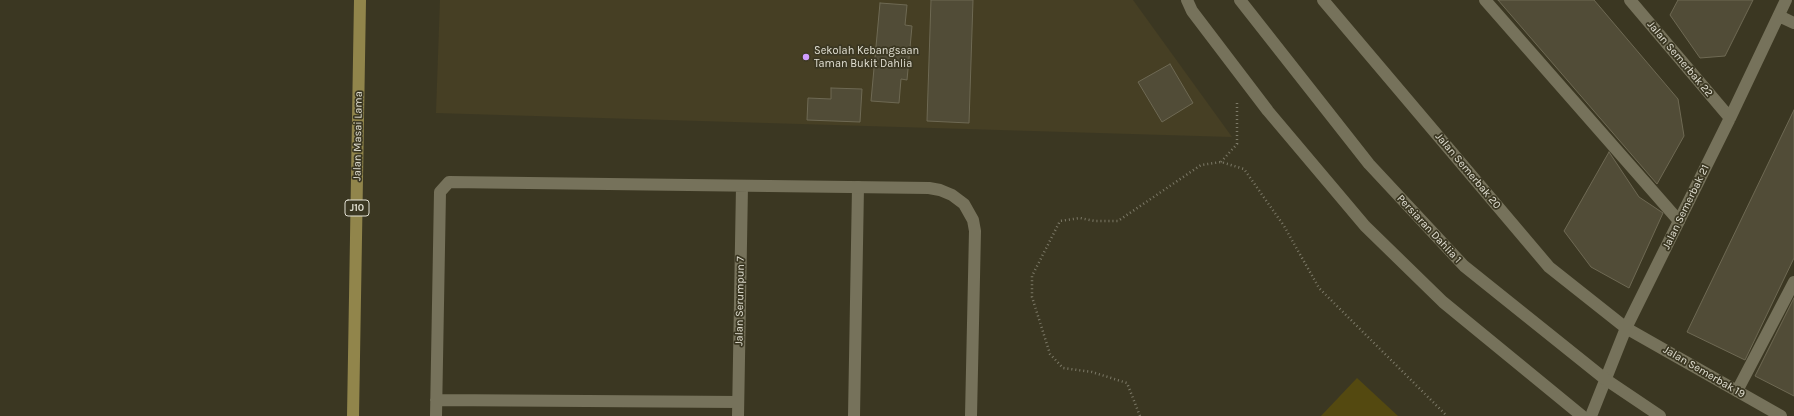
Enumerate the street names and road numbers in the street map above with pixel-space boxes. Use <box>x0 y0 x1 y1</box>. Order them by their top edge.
street label: Jalan Semerbak 22 <box>1644 18 1716 100</box>
street label: Jalan Masai Lama <box>351 91 365 181</box>
street label: Jalan Semerbak 20 <box>1432 130 1504 212</box>
street label: Jalan Semerbak 21 <box>1660 163 1712 251</box>
street label: Persiaran Dahlia 1 <box>1394 192 1464 266</box>
road number: J10 <box>345 200 369 216</box>
street label: Jalan Serumpun 7 <box>733 256 747 346</box>
street label: Jalan Semerbak 19 <box>1661 343 1747 401</box>

